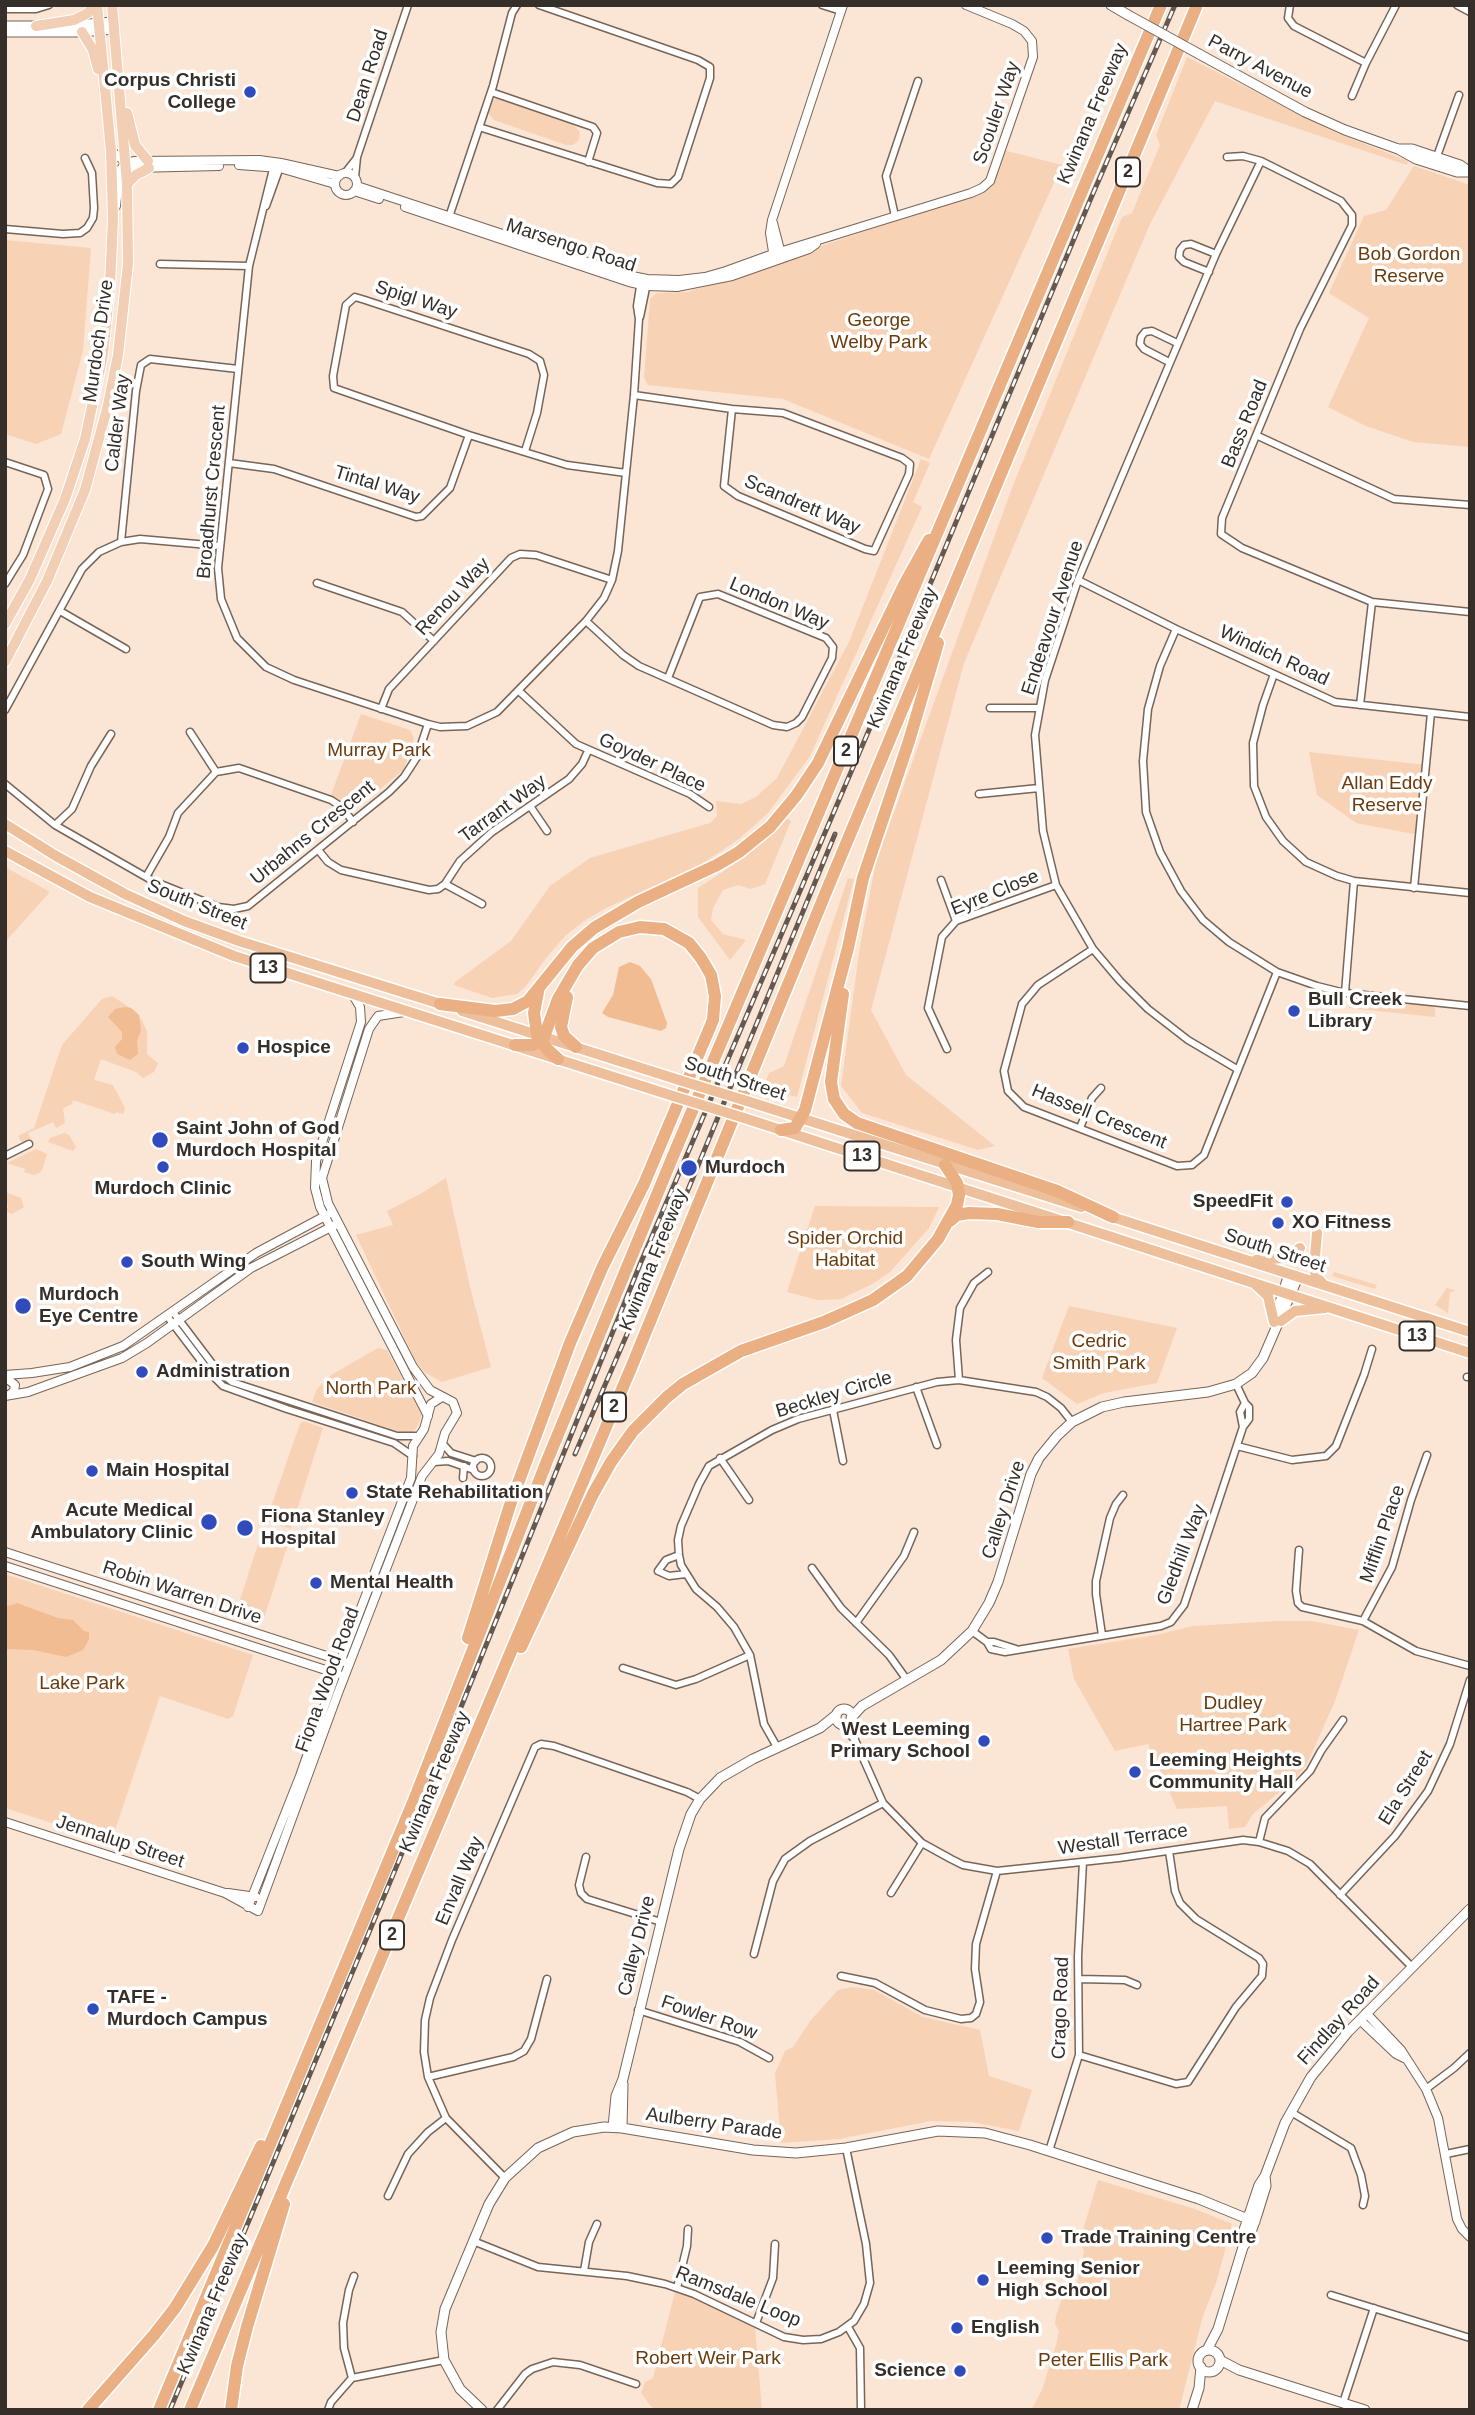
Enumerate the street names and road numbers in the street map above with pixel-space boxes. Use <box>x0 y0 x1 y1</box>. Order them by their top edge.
street label: Dean Road <box>342 27 394 125</box>
street label: Parry Avenue <box>1204 30 1316 104</box>
street label: Kwinana Freeway <box>1053 40 1133 188</box>
street label: Scouler Way <box>969 59 1025 167</box>
road number: 2 <box>1116 158 1140 187</box>
street label: Marsengo Road <box>503 214 639 278</box>
street label: Spigl Way <box>372 276 460 324</box>
street label: Murdoch Drive <box>79 278 119 404</box>
street label: Calder Way <box>101 373 135 473</box>
street label: Bass Road <box>1217 377 1273 471</box>
street label: Broadhurst Crescent <box>193 404 231 580</box>
street label: Tintal Way <box>331 461 423 509</box>
street label: Scandrett Way <box>741 470 863 540</box>
street label: Endeavour Avenue <box>1017 538 1089 698</box>
street label: Renou Way <box>411 553 495 641</box>
street label: London Way <box>726 573 832 635</box>
street label: Kwinana Freeway <box>863 584 943 732</box>
street label: Windich Road <box>1216 621 1332 691</box>
street label: Goyder Place <box>595 728 709 798</box>
road number: 2 <box>834 736 858 766</box>
street label: Tarrant Way <box>455 770 551 848</box>
street label: Urbahns Crescent <box>246 776 380 890</box>
street label: Eyre Close <box>948 865 1042 921</box>
street label: South Street <box>144 875 250 935</box>
road number: 13 <box>250 953 286 982</box>
street label: South Street <box>681 1052 789 1106</box>
street label: Hassell Crescent <box>1028 1080 1170 1154</box>
road number: 13 <box>844 1142 880 1170</box>
street label: Kwinana Freeway <box>615 1186 693 1334</box>
street label: South Street <box>1221 1224 1329 1278</box>
road number: 13 <box>1400 1322 1434 1350</box>
street label: Beckley Circle <box>773 1367 895 1423</box>
road number: 2 <box>602 1392 626 1422</box>
street label: Calley Drive <box>977 1458 1031 1562</box>
street label: Mifflin Place <box>1356 1482 1410 1586</box>
street label: Gledhill Way <box>1152 1501 1212 1609</box>
street label: Robin Warren Drive <box>99 1556 265 1630</box>
street label: Fiona Wood Road <box>291 1604 365 1756</box>
street label: Kwinana Freeway <box>395 1708 475 1856</box>
street label: Ela Street <box>1374 1747 1438 1829</box>
street label: Jennalup Street <box>53 1811 187 1873</box>
street label: Westall Terrace <box>1057 1820 1189 1860</box>
street label: Envall Way <box>431 1833 489 1929</box>
street label: Calley Drive <box>614 1894 660 1998</box>
road number: 2 <box>380 1921 404 1950</box>
street label: Crago Road <box>1048 1956 1074 2060</box>
street label: Findlay Road <box>1293 1972 1385 2070</box>
street label: Fowler Row <box>658 1991 760 2045</box>
street label: Aulberry Parade <box>644 2103 784 2145</box>
street label: Kwinana Freeway <box>173 2230 253 2378</box>
street label: Ramsdale Loop <box>672 2262 804 2332</box>

